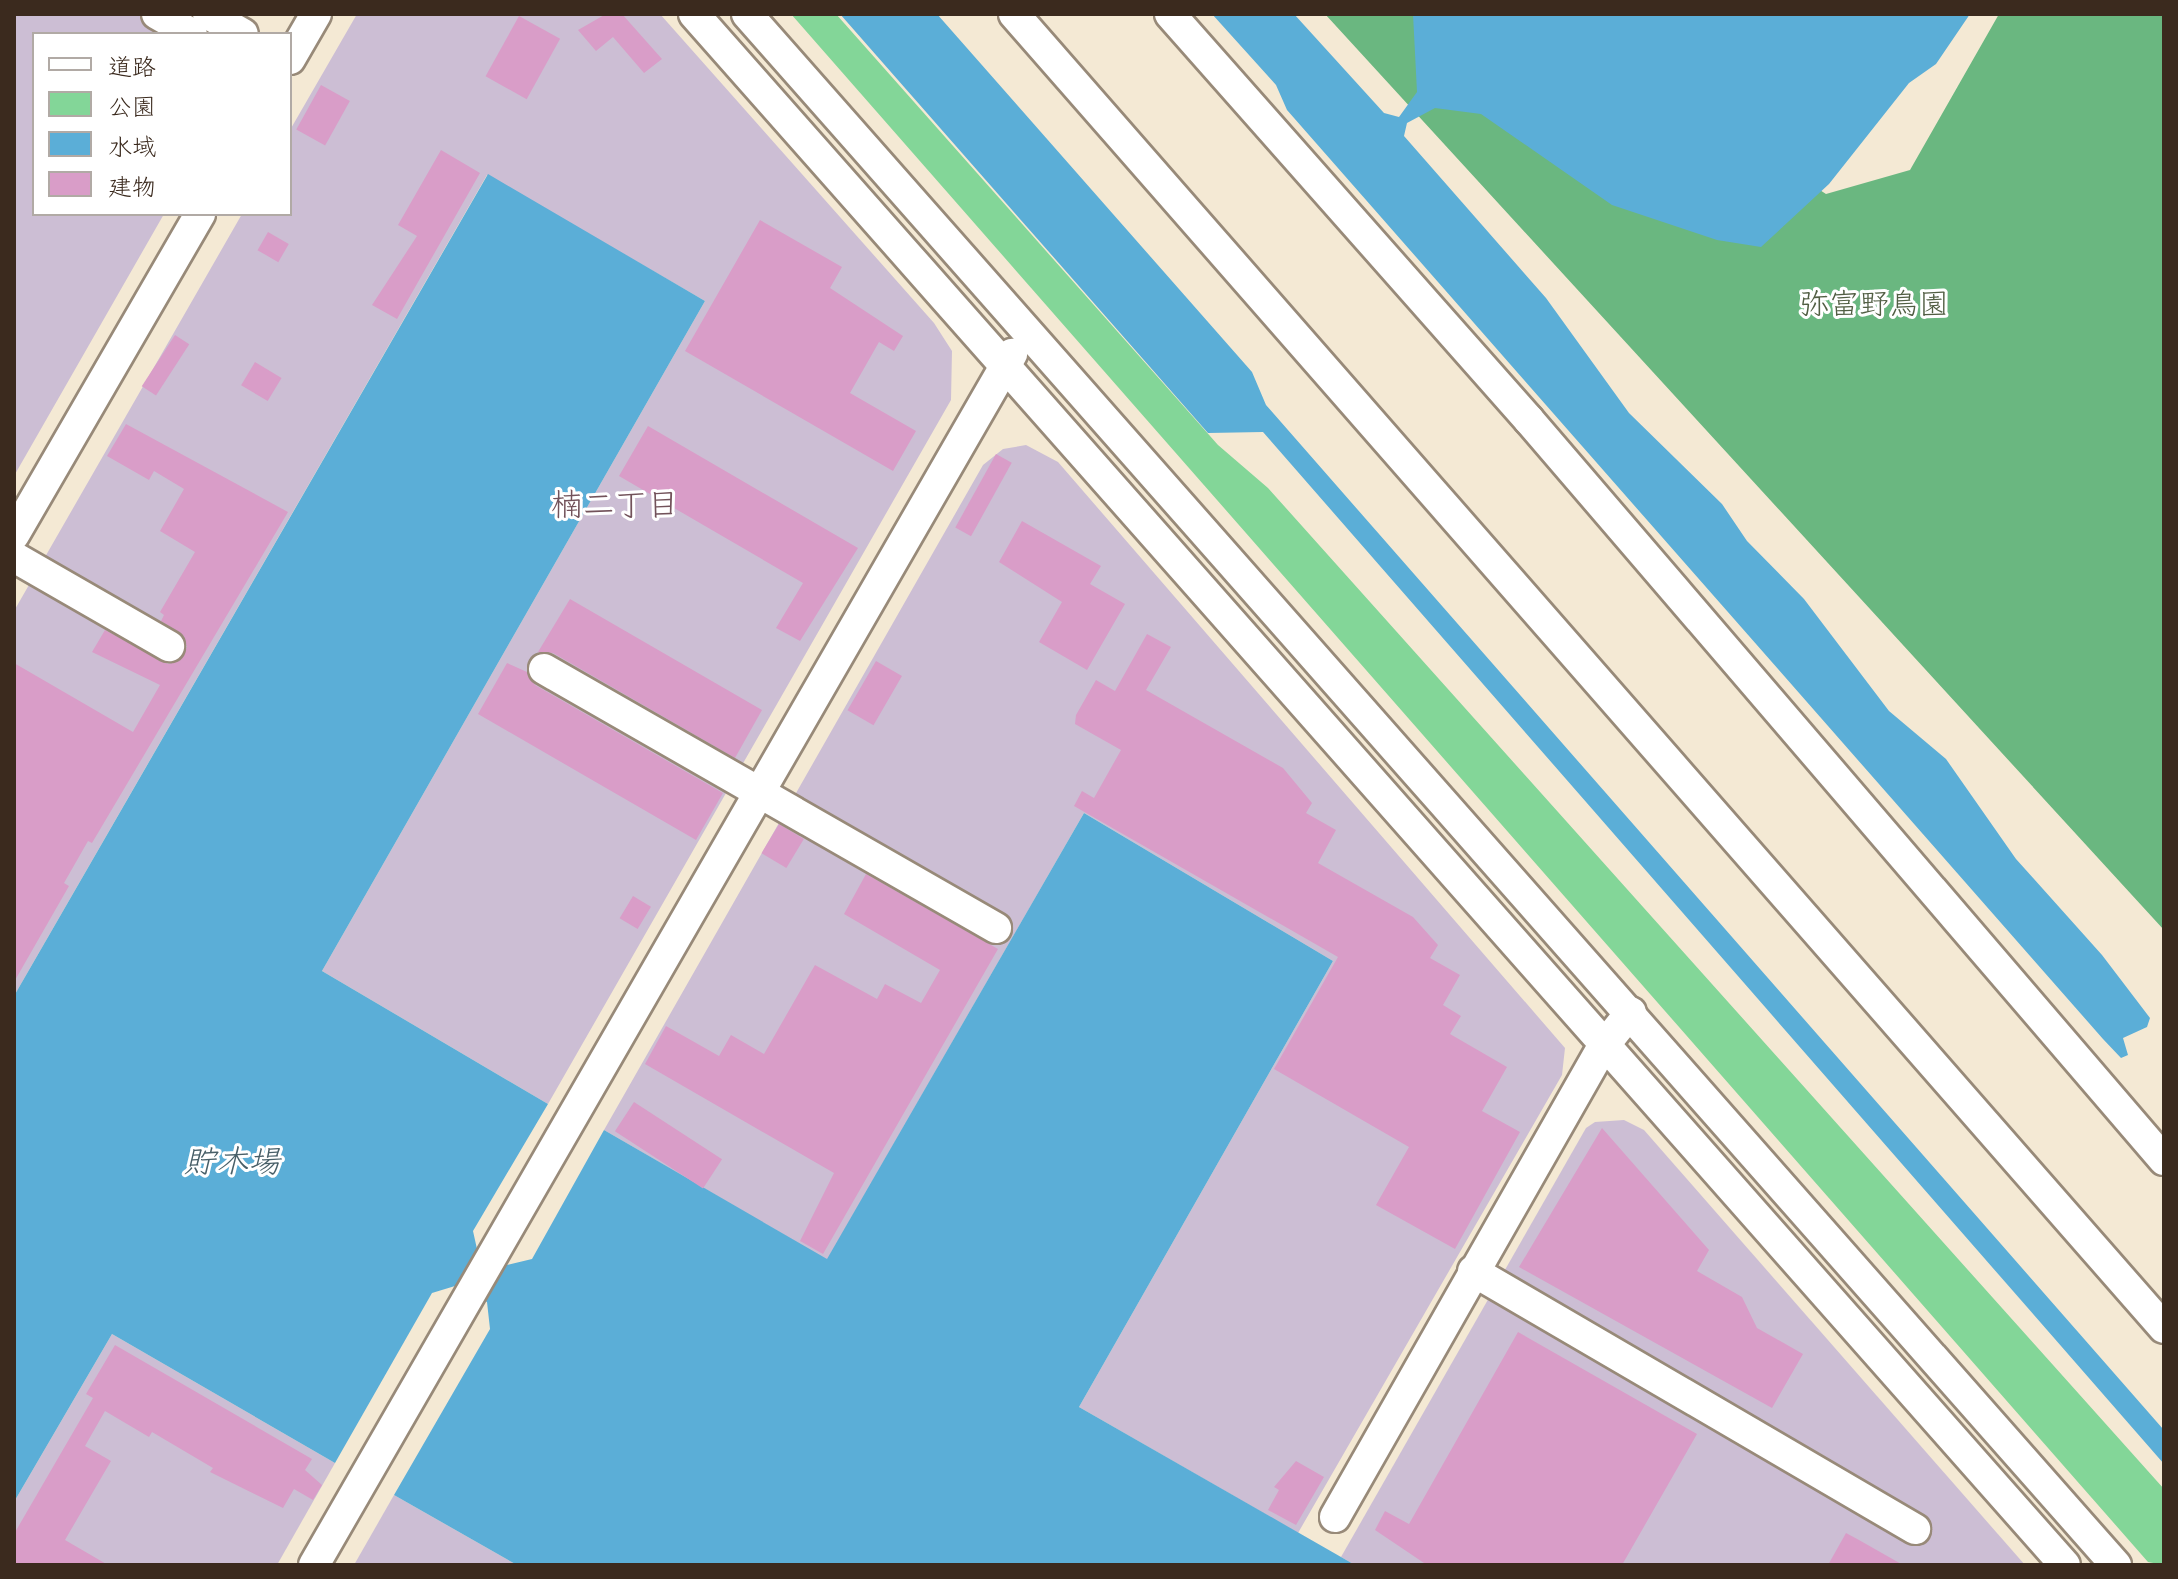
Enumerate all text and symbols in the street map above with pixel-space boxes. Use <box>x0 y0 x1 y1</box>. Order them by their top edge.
legend <box>32 32 292 216</box>
text: 道路 <box>108 53 156 81</box>
text: 公園 <box>108 93 156 121</box>
text: 水域 <box>108 133 156 161</box>
text: 建物 <box>108 173 156 201</box>
park label: 弥富野鳥園 <box>1799 287 1949 323</box>
district label: 楠二丁目 <box>551 486 679 524</box>
water label: 貯木場 <box>184 1143 280 1181</box>

